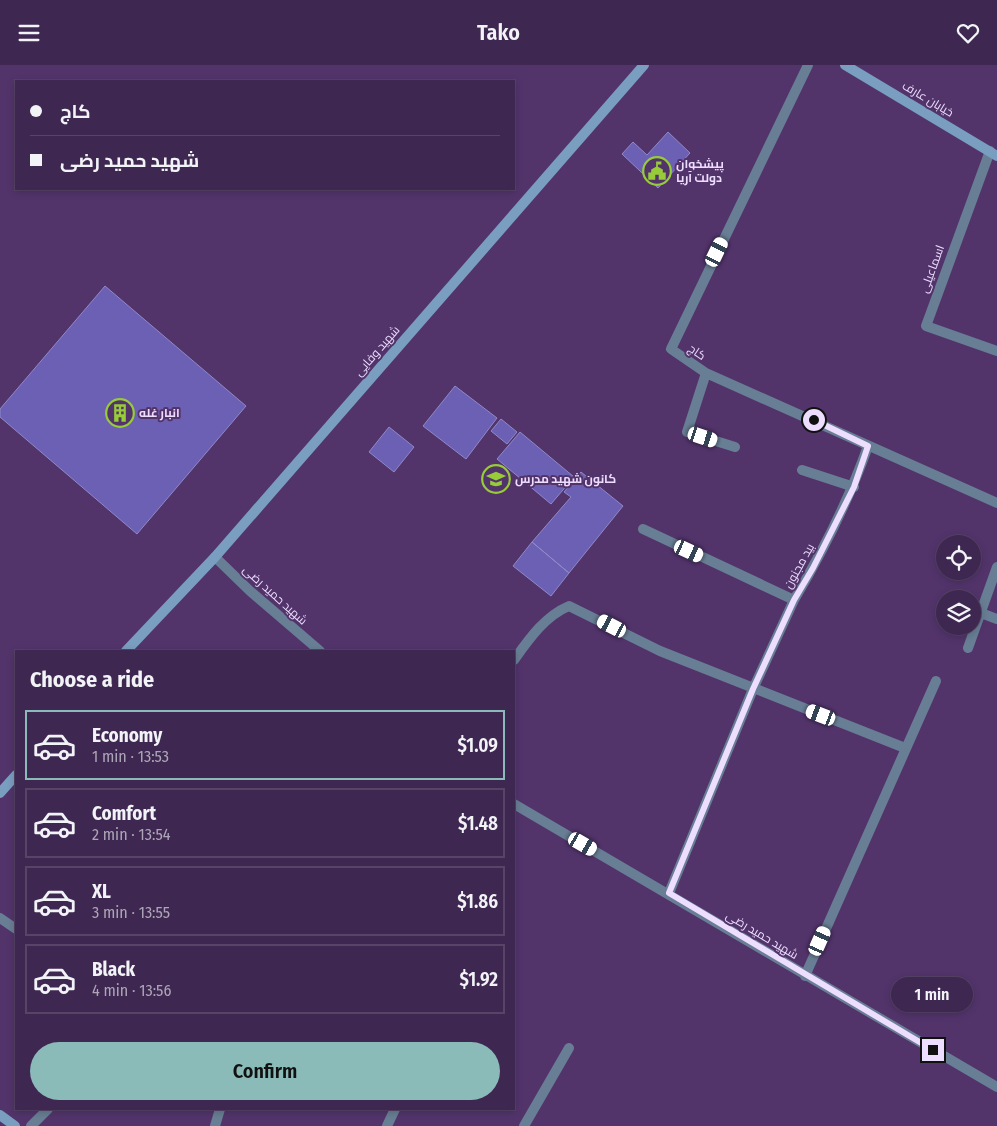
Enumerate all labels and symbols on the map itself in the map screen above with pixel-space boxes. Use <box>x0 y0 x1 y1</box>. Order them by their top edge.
street label: خیابان عارف <box>900 78 956 120</box>
public building icon: پیشخوان دولت آریا <box>642 156 672 186</box>
place label: پیشخوان دولت آریا <box>676 157 724 186</box>
car <box>703 235 730 269</box>
street label: اسماعیلی <box>917 243 947 295</box>
street label: شهید وفایی <box>351 323 403 379</box>
street label: کاج <box>685 341 708 364</box>
building icon: انبار غله <box>105 398 135 428</box>
place label: انبار غله <box>139 406 180 421</box>
route start <box>803 409 825 431</box>
car <box>686 425 719 449</box>
school or university icon: کانون شهید مدرس <box>481 464 511 494</box>
place label: کانون شهید مدرس <box>515 472 616 487</box>
car <box>672 538 705 564</box>
street label: بید مجنون <box>781 541 817 591</box>
street label: شهید حمید رضی <box>240 562 310 628</box>
car <box>595 613 628 639</box>
car <box>804 703 837 727</box>
car <box>566 830 599 858</box>
street label: شهید حمید رضی <box>723 908 801 962</box>
car <box>807 924 832 958</box>
callout: 1 min <box>892 977 974 1013</box>
route end <box>922 1039 944 1061</box>

